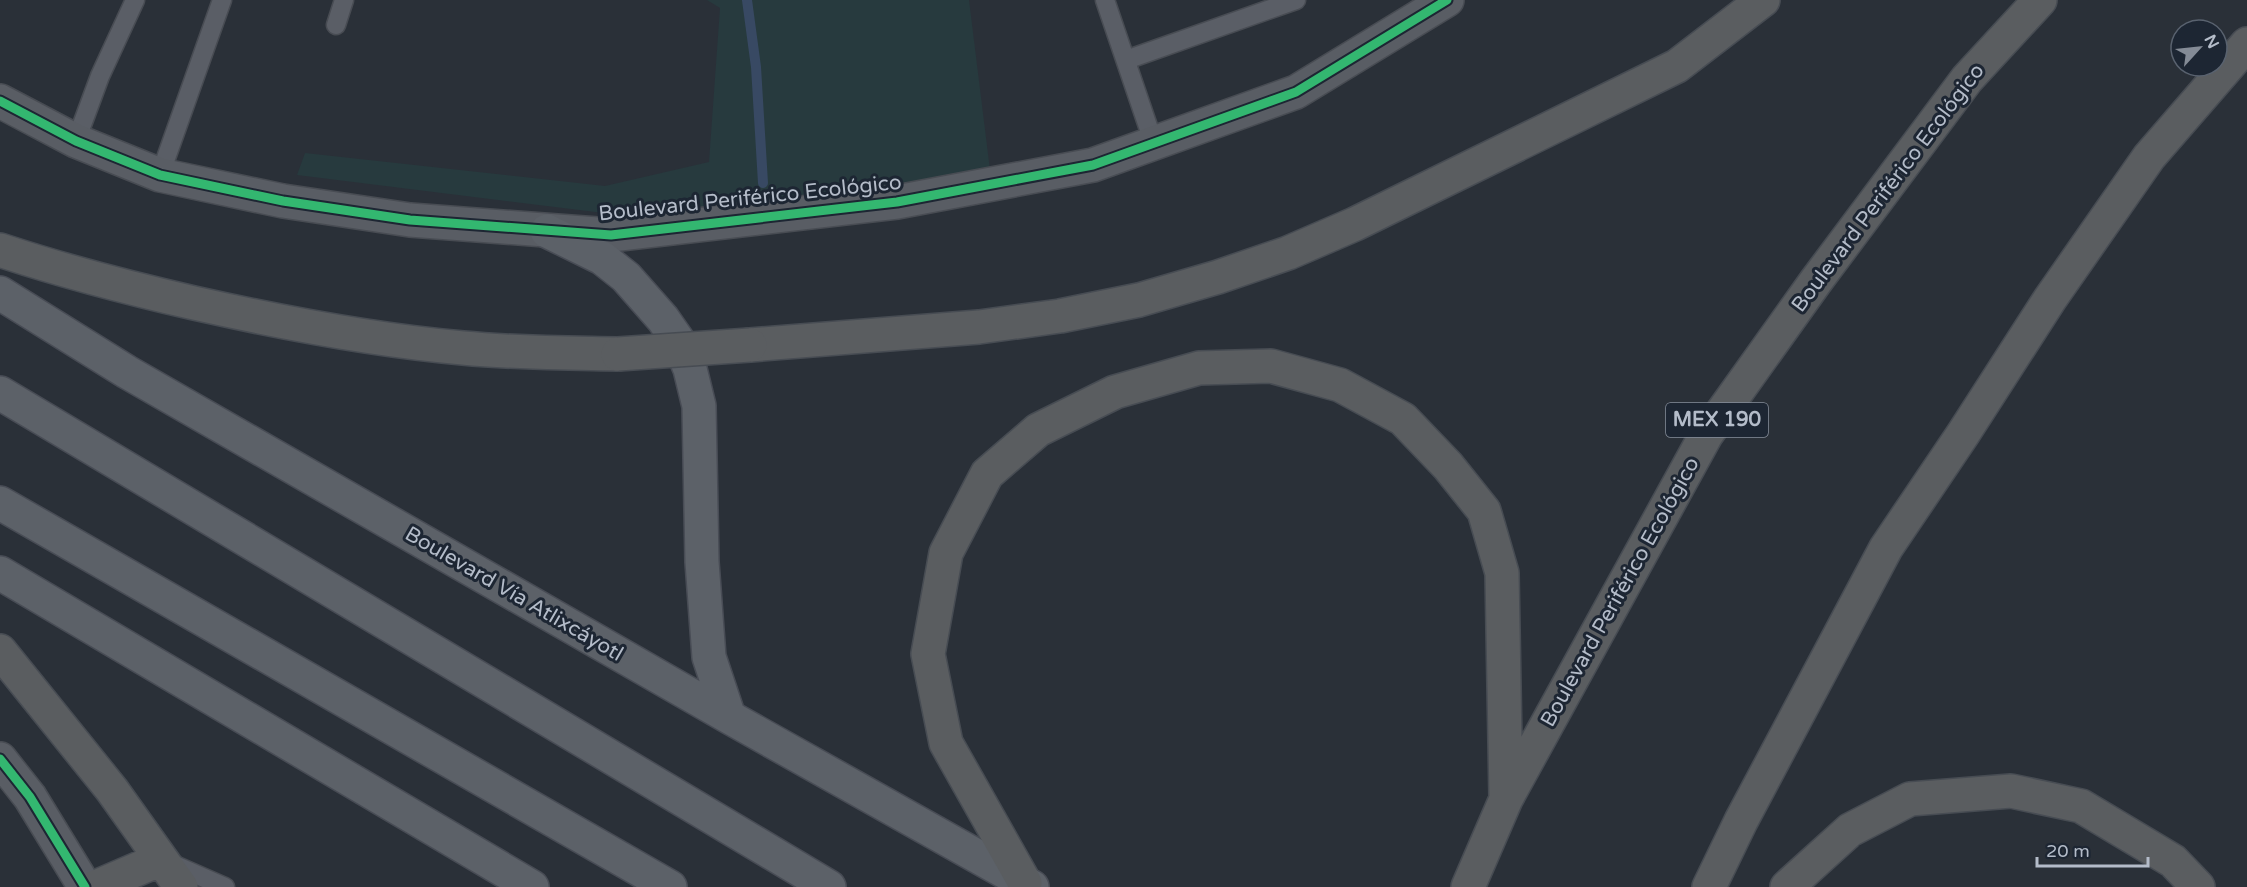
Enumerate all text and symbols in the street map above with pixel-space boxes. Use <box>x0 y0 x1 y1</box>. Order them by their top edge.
north arrow <box>2169 18 2229 78</box>
text: N <box>2200 31 2223 52</box>
street label: Boulevard Periférico Ecológico <box>1786 59 1990 317</box>
street label: Boulevard Periférico Ecológico <box>597 170 903 226</box>
road number: MEX 190 <box>1666 403 1768 437</box>
street label: Boulevard Periférico Ecológico <box>1535 453 1705 731</box>
street label: Boulevard Vía Atlixcáyotl <box>400 521 628 667</box>
scale bar <box>2037 830 2148 868</box>
text: 20 m <box>2046 840 2090 862</box>

